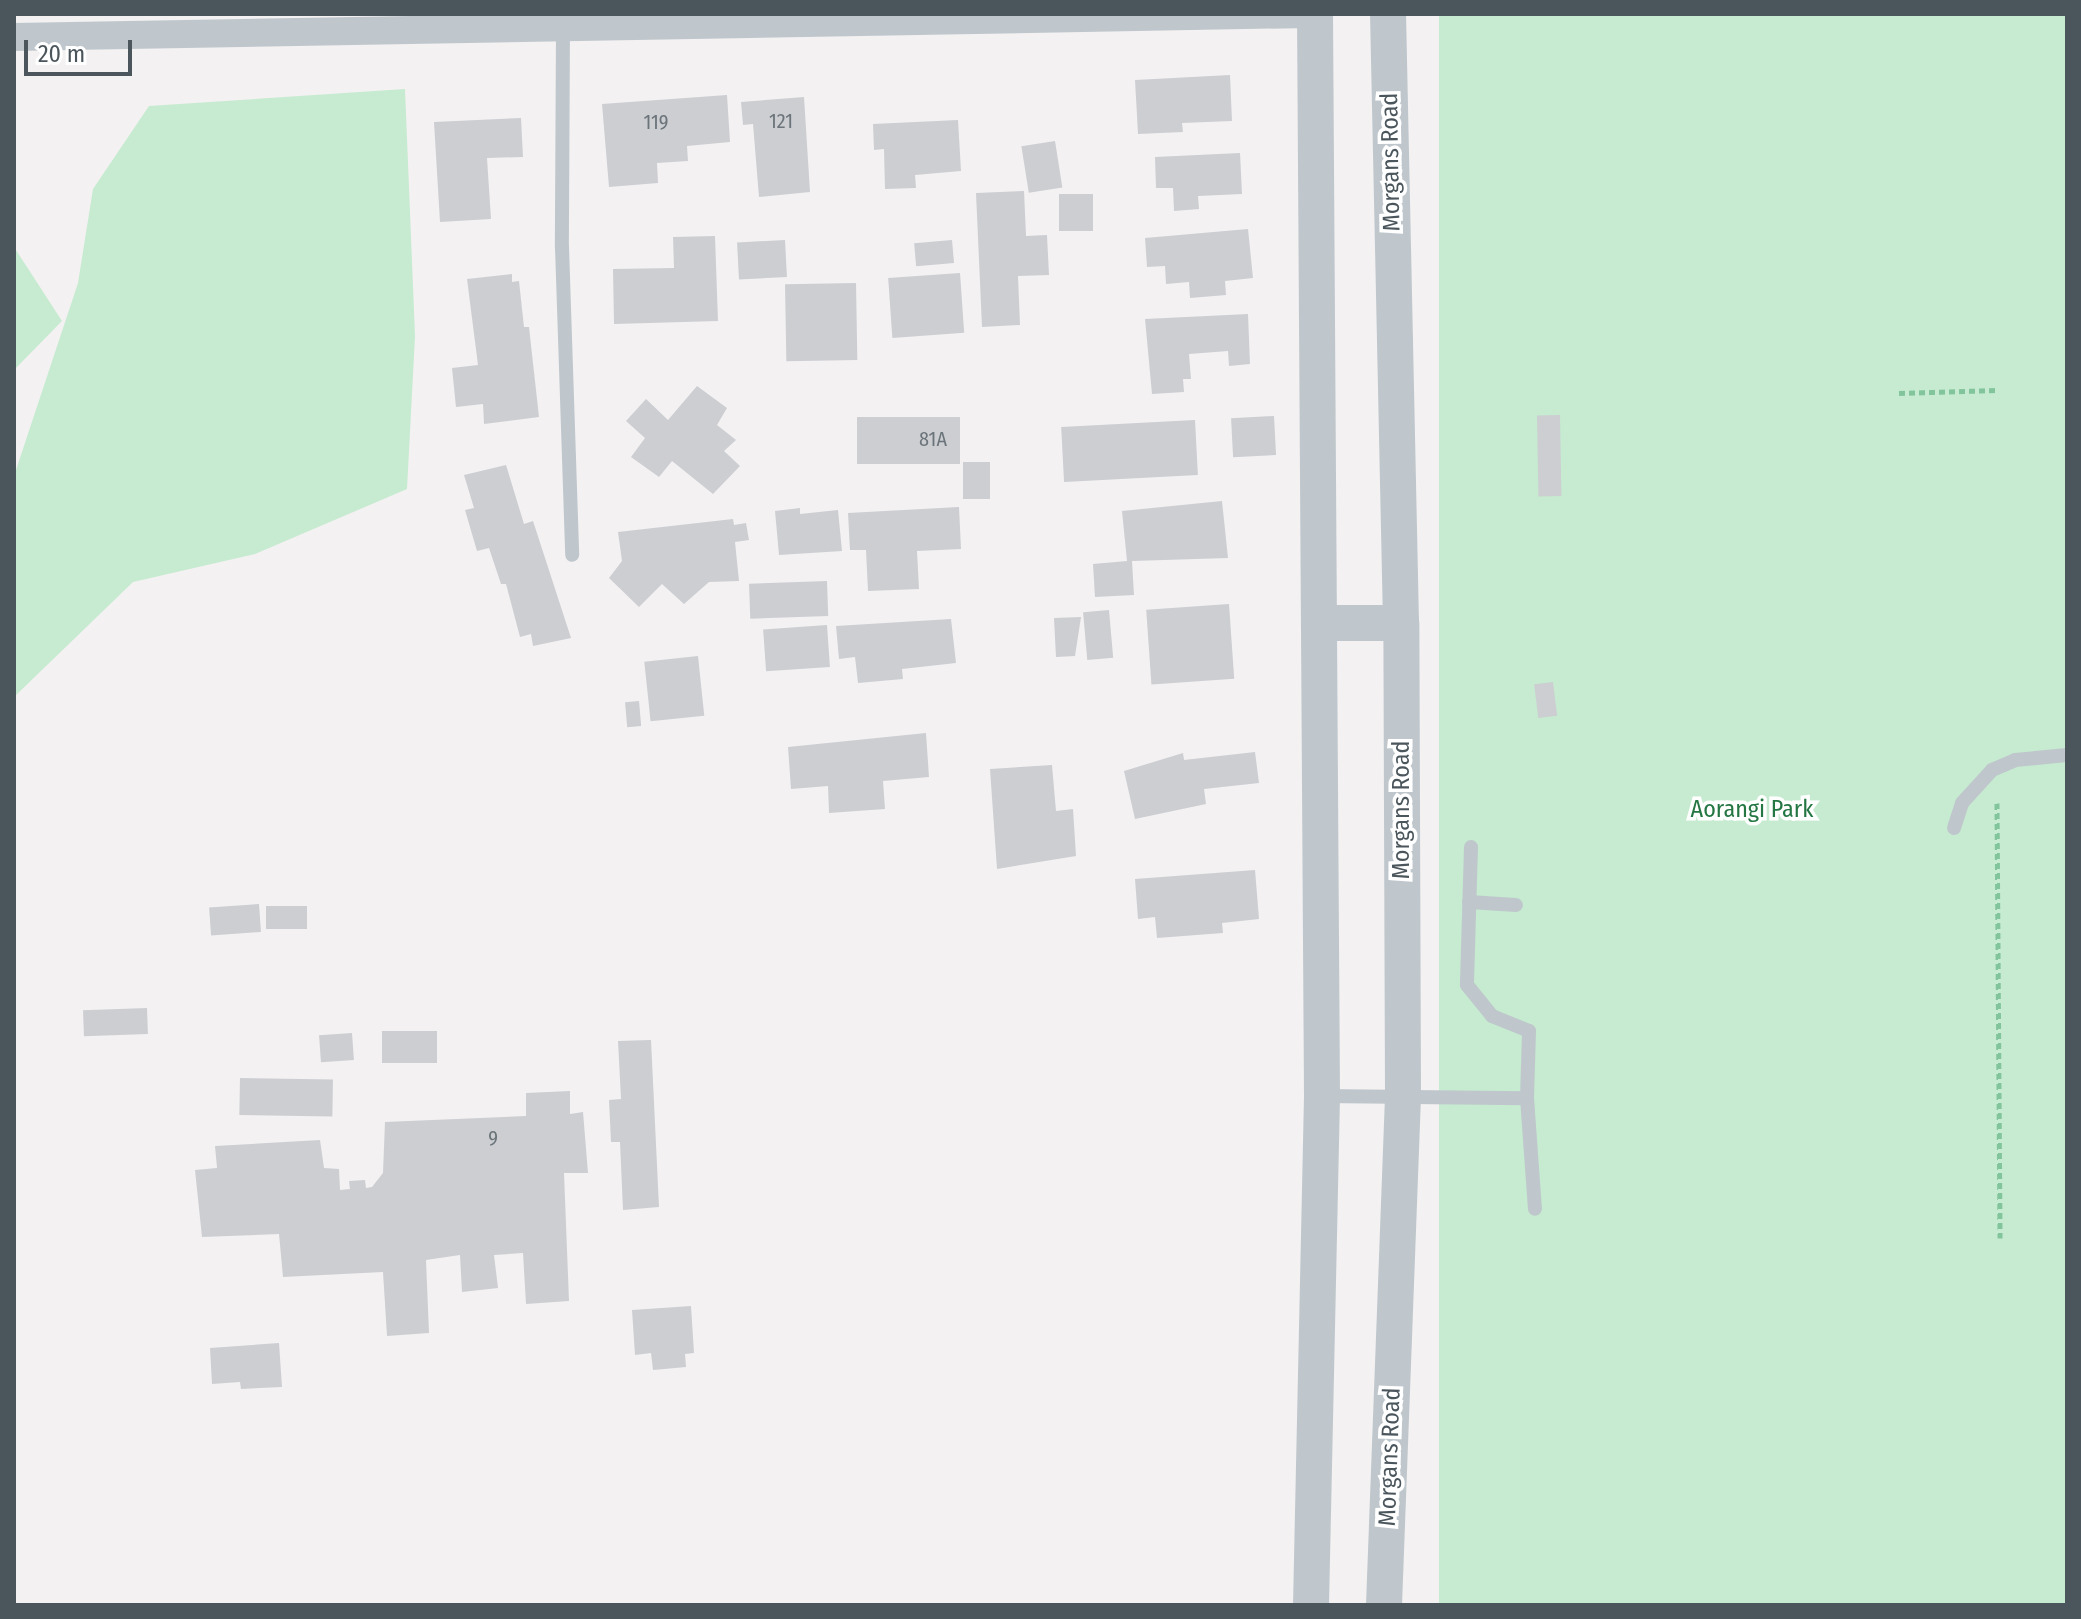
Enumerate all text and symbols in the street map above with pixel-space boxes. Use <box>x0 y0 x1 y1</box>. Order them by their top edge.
scale bar <box>28 24 136 74</box>
text: 20 m <box>38 40 85 68</box>
street label: Morgans Road <box>1375 92 1407 232</box>
house number: 121 <box>769 109 793 133</box>
house number: 119 <box>643 110 669 134</box>
house number: 81A <box>919 427 947 451</box>
street label: Morgans Road <box>1388 741 1416 879</box>
park label: Aorangi Park <box>1691 796 1813 824</box>
house number: 9 <box>488 1126 498 1150</box>
street label: Morgans Road <box>1373 1387 1407 1527</box>

